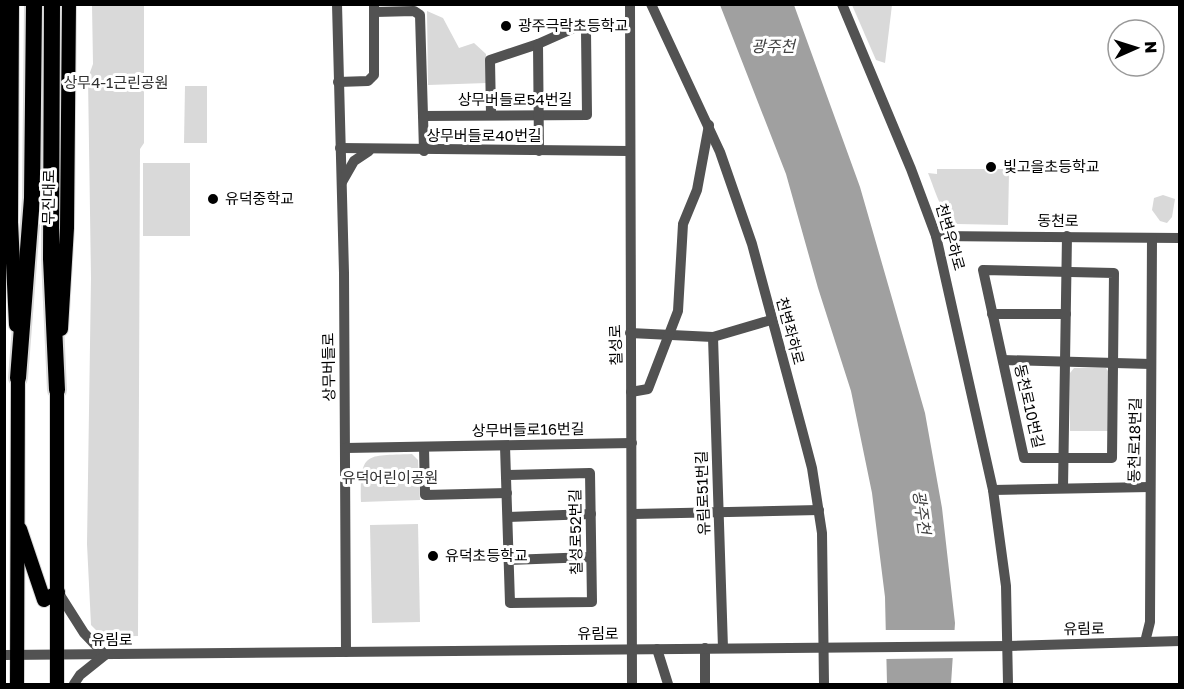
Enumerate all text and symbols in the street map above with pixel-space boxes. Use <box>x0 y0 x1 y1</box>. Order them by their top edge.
place label: 광주극락초등학교 <box>518 16 628 34</box>
north arrow <box>1106 18 1166 78</box>
marker: 광주극락초등학교 <box>499 19 513 33</box>
water label: 광주천 <box>751 36 797 56</box>
text: N <box>1141 41 1161 54</box>
park label: 상무4-1근린공원 <box>64 73 168 91</box>
street label: 상무버들로54번길 <box>458 90 572 108</box>
street label: 상무버들로40번길 <box>426 126 542 144</box>
place label: 빛고을초등학교 <box>1003 157 1100 175</box>
marker: 빛고을초등학교 <box>984 160 998 174</box>
street label: 무진대로 <box>39 169 57 225</box>
place label: 유덕중학교 <box>225 189 294 207</box>
marker: 유덕중학교 <box>206 192 220 206</box>
street label: 천변우하로 <box>933 201 969 272</box>
street label: 동천로 <box>1037 211 1079 229</box>
street label: 천변좌하로 <box>773 295 809 366</box>
street label: 칠성로 <box>605 324 625 366</box>
street label: 상무버들로 <box>318 332 338 402</box>
street label: 동천로10번길 <box>1012 362 1048 449</box>
street label: 동천로18번길 <box>1124 397 1144 483</box>
street label: 상무버들로16번길 <box>471 419 585 439</box>
street label: 유림로51번길 <box>692 450 712 536</box>
park label: 유덕어린이공원 <box>342 468 438 486</box>
street label: 칠성로52번길 <box>565 489 585 575</box>
water label: 광주천 <box>909 489 935 538</box>
place label: 유덕초등학교 <box>445 546 528 564</box>
marker: 유덕초등학교 <box>426 549 440 563</box>
street label: 유림로 <box>1063 619 1105 637</box>
street label: 유림로 <box>577 624 619 642</box>
street label: 유림로 <box>91 630 133 648</box>

